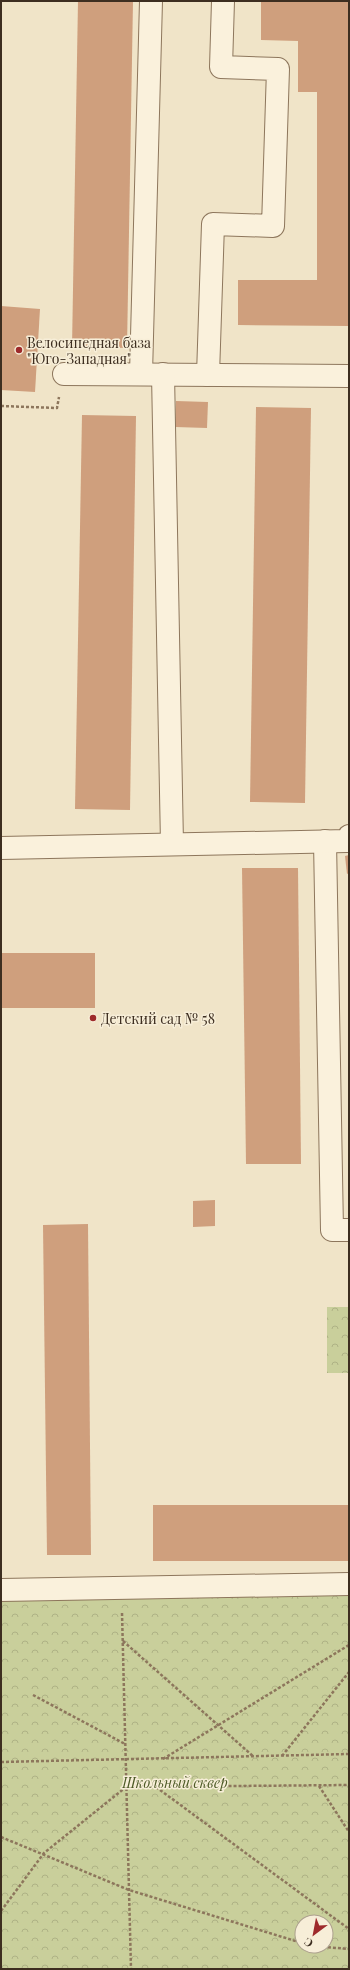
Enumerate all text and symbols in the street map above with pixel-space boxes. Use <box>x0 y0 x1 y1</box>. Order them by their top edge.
place label: Велосипедная база "Юго-Западная" <box>27 333 151 368</box>
marker: Велосипедная база "Юго-Западная" <box>14 345 24 355</box>
place label: Детский сад № 58 <box>101 1009 215 1028</box>
marker: Детский сад № 58 <box>88 1013 98 1023</box>
park label: Школьный сквер <box>121 1773 228 1792</box>
north arrow <box>294 1914 334 1954</box>
text: С <box>301 1934 316 1951</box>

